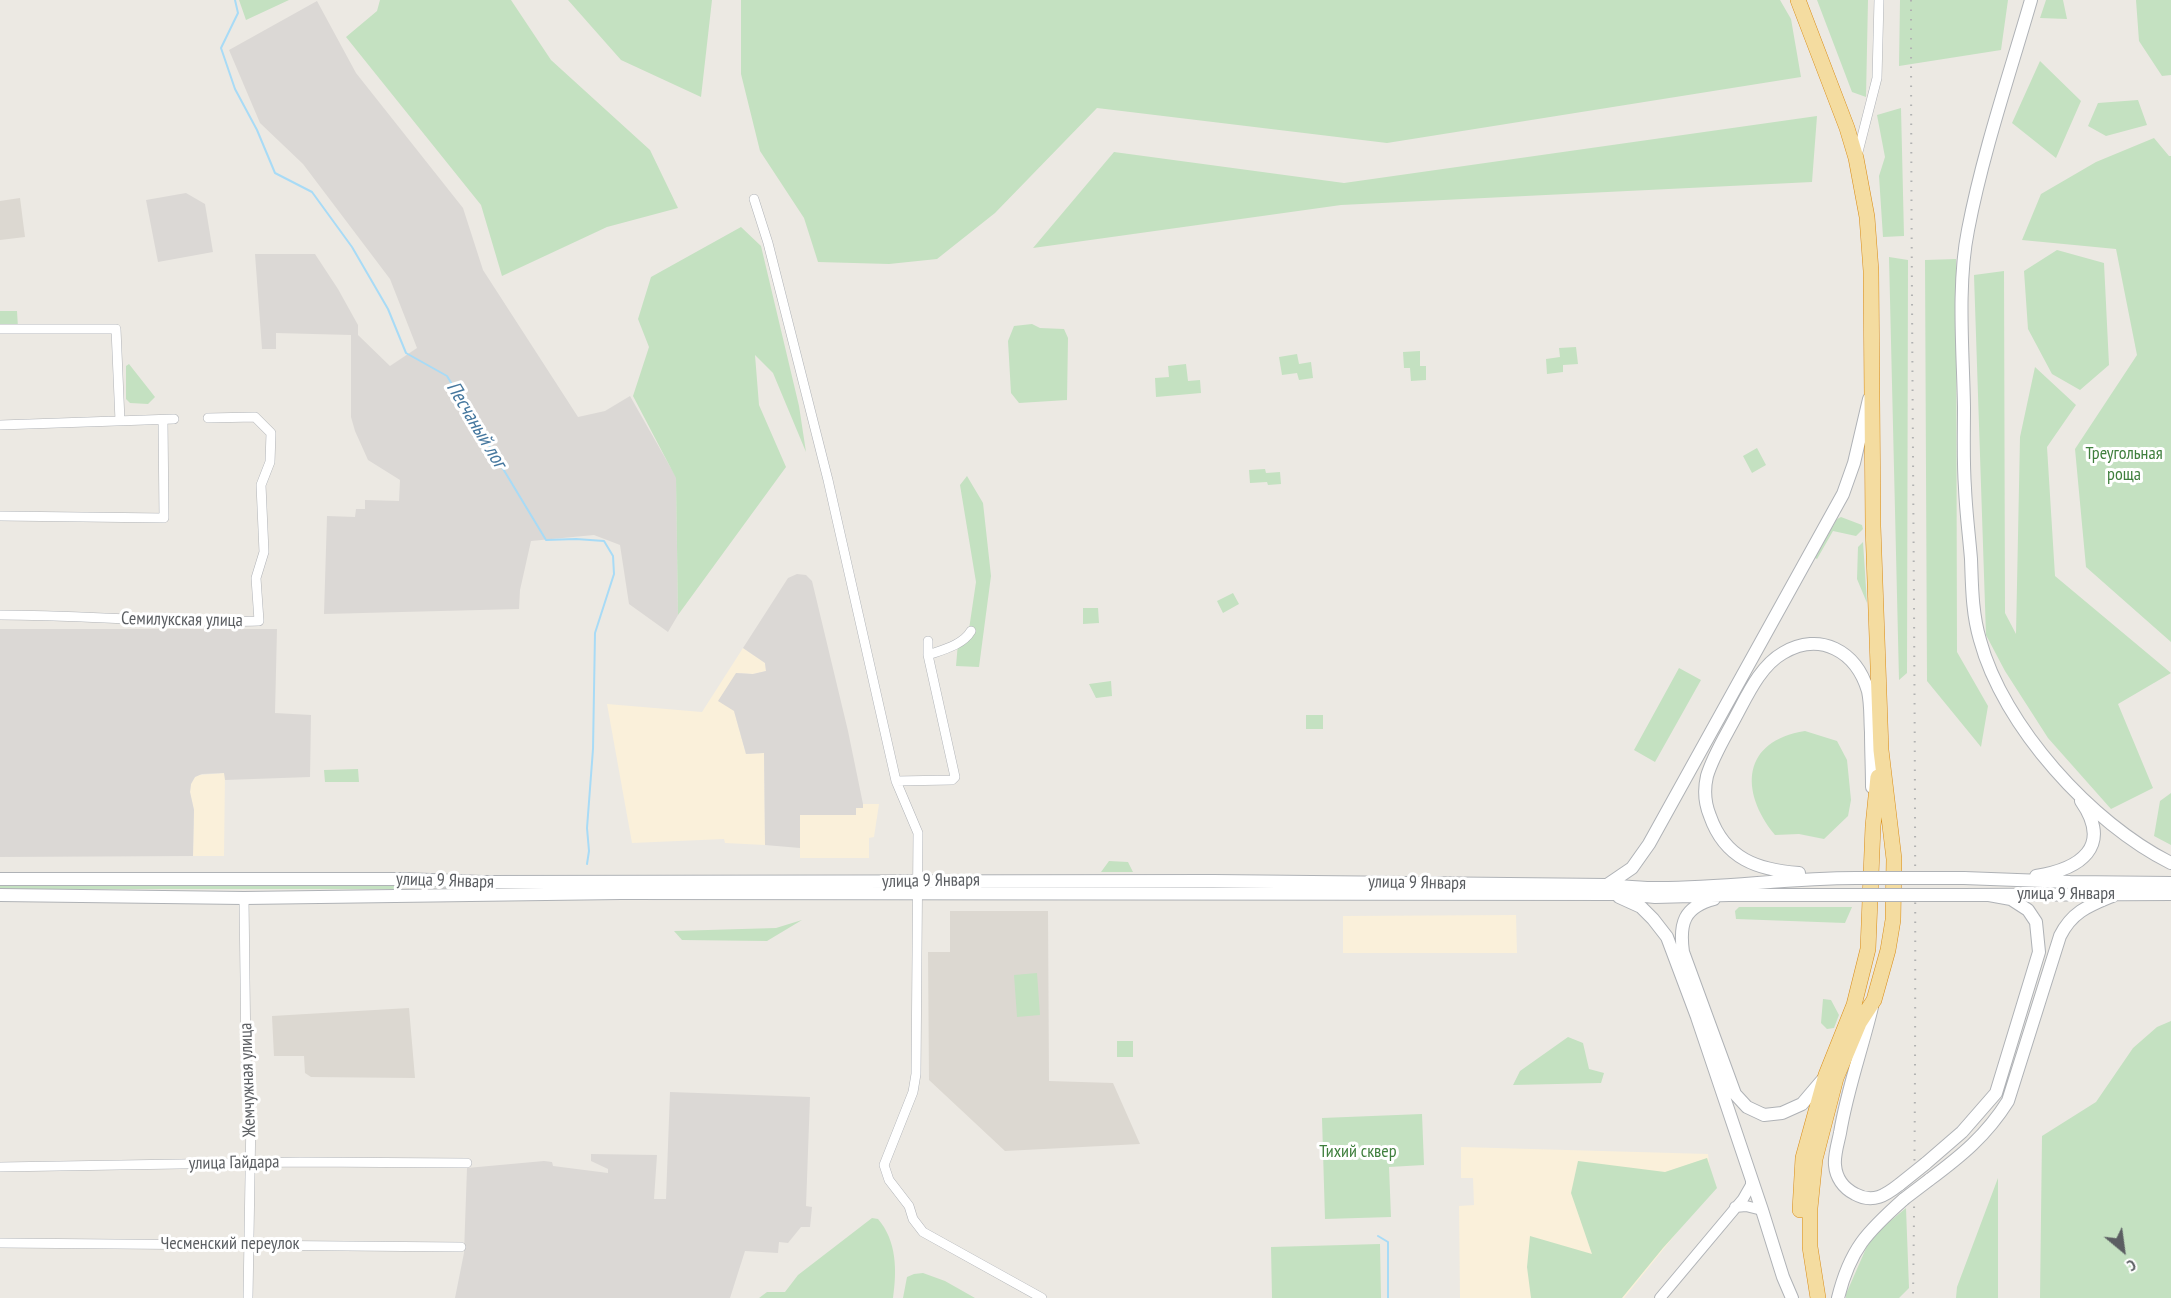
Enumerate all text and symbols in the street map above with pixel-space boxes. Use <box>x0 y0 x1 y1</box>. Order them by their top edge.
water label: Песчаный лог <box>441 377 511 473</box>
park label: Треугольная роща <box>2085 443 2163 486</box>
street label: Семилукская улица <box>121 608 243 632</box>
street label: улица 9 Января <box>396 868 494 894</box>
street label: улица 9 Января <box>882 869 980 893</box>
street label: улица 9 Января <box>1368 871 1466 895</box>
street label: улица 9 Января <box>2017 883 2115 905</box>
street label: Жемчужная улица <box>235 1022 261 1138</box>
park label: Тихий сквер <box>1319 1141 1397 1163</box>
street label: улица Гайдара <box>188 1151 280 1175</box>
north arrow <box>2093 1220 2153 1280</box>
street label: Чесменский переулок <box>161 1233 299 1255</box>
text: С <box>2124 1255 2140 1276</box>

